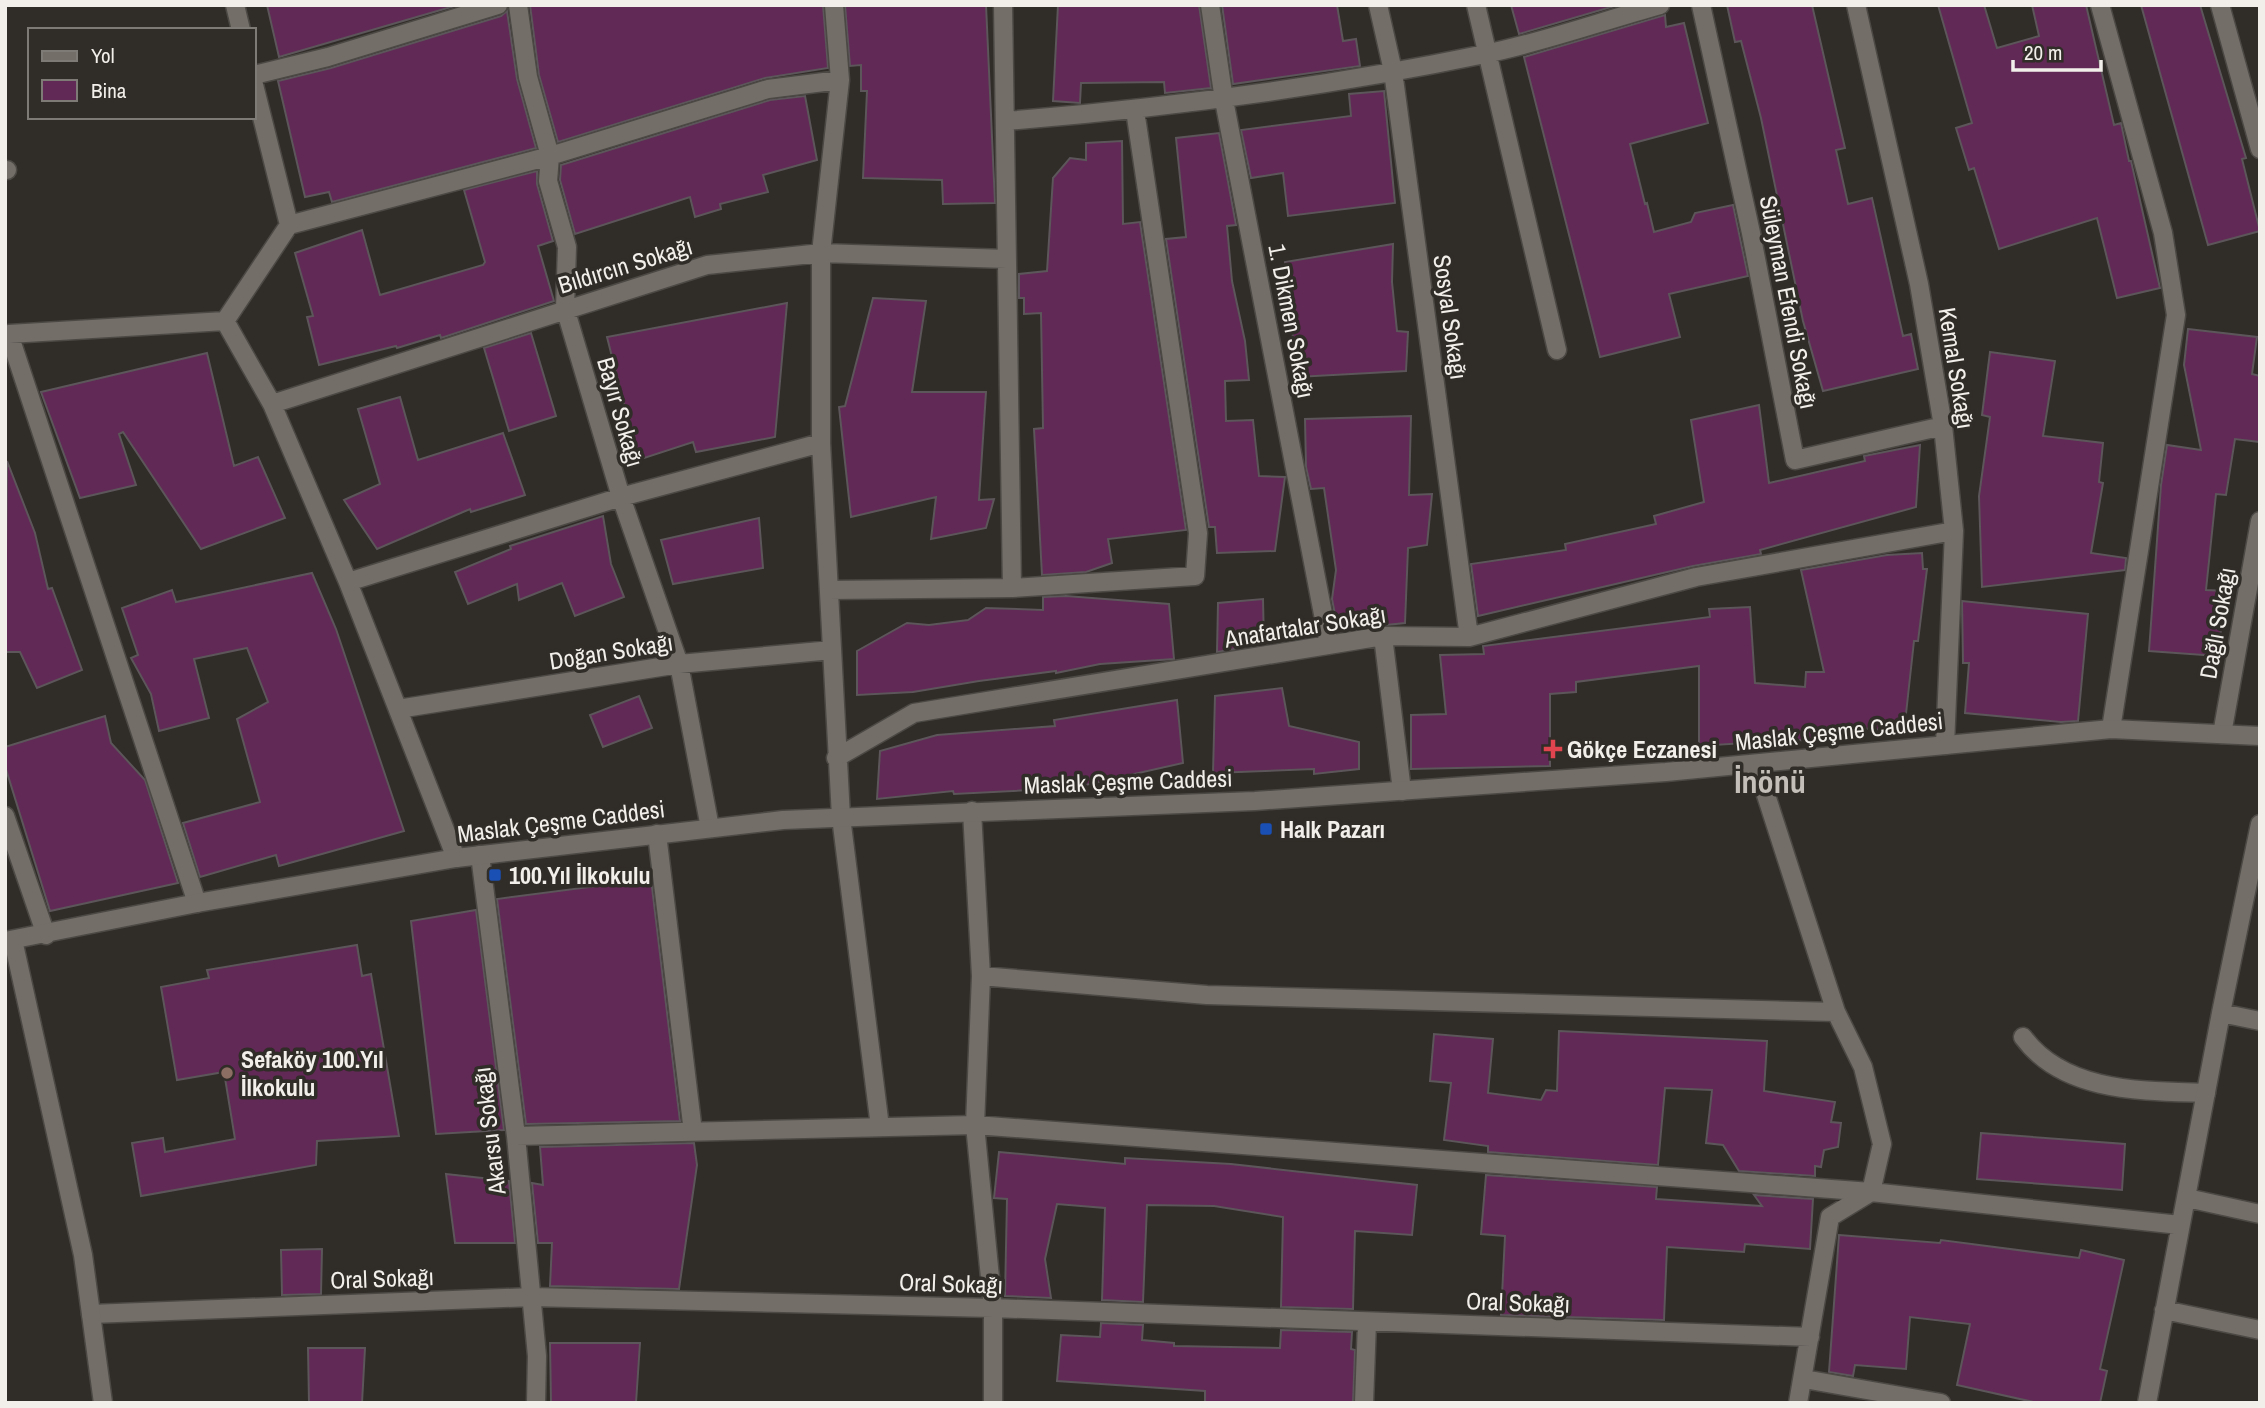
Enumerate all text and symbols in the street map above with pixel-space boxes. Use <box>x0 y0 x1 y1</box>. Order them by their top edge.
legend <box>28 28 256 119</box>
scale bar <box>2013 28 2100 72</box>
text: 20 m <box>2024 38 2062 67</box>
text: Yol <box>91 41 115 70</box>
text: Bina <box>91 76 127 105</box>
street label: Süleyman Efendi Sokağı <box>1753 193 1825 411</box>
street label: Bıldırcın Sokağı <box>554 229 696 301</box>
street label: 1. Dikmen Sokağı <box>1261 241 1323 401</box>
street label: Sosyal Sokağı <box>1426 252 1476 382</box>
street label: Kemal Sokağı <box>1932 305 1982 431</box>
street label: Bayır Sokağı <box>590 353 652 471</box>
street label: Dağlı Sokağı <box>2191 565 2243 681</box>
street label: Anafartalar Sokağı <box>1221 597 1388 655</box>
street label: Doğan Sokağı <box>547 625 675 677</box>
street label: Maslak Çeşme Caddesi <box>1733 704 1945 758</box>
place label: Gökçe Eczanesi <box>1567 733 1717 765</box>
marker: Gökçe Eczanesi <box>1545 741 1561 757</box>
district label: İnönü <box>1734 760 1806 803</box>
street label: Maslak Çeşme Caddesi <box>1023 761 1233 801</box>
street label: Maslak Çeşme Caddesi <box>455 792 667 850</box>
place label: Halk Pazarı <box>1280 813 1385 845</box>
marker: Halk Pazarı <box>1258 821 1274 837</box>
place label: 100.Yıl İlkokulu <box>509 859 651 891</box>
marker: 100.Yıl İlkokulu <box>487 867 503 883</box>
place label: Sefaköy 100.Yıl İlkokulu <box>241 1043 384 1103</box>
marker: Sefaköy 100.Yıl İlkokulu <box>219 1065 235 1081</box>
street label: Akarsu Sokağı <box>465 1066 513 1197</box>
street label: Oral Sokağı <box>330 1260 434 1296</box>
street label: Oral Sokağı <box>899 1265 1003 1301</box>
street label: Oral Sokağı <box>1466 1284 1570 1320</box>

